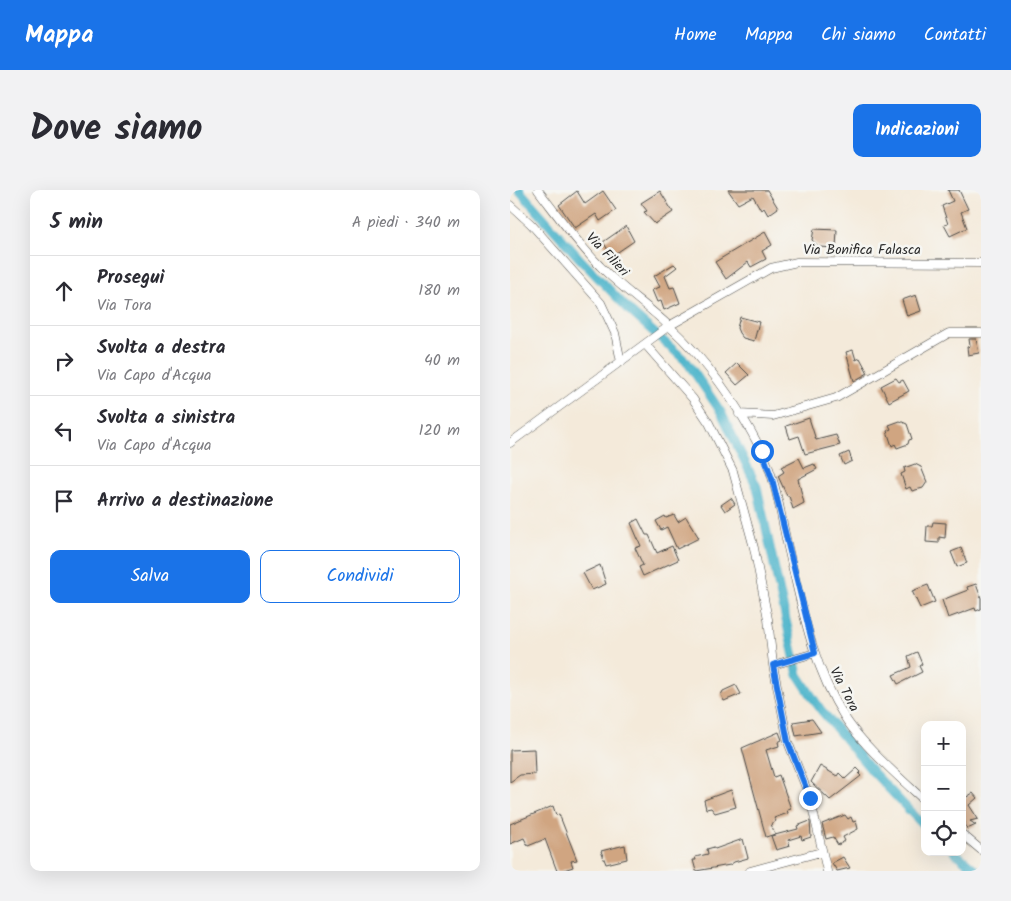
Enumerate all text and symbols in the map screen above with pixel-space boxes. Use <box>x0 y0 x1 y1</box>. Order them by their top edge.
text: Mappa <box>25 16 93 55</box>
text: Home <box>674 21 717 50</box>
text: Mappa <box>745 21 793 50</box>
text: Chi siamo <box>821 21 896 50</box>
text: Contatti <box>924 21 986 50</box>
text: Dove siamo <box>30 102 203 158</box>
button: Indicazioni <box>853 104 981 157</box>
text: 5 min <box>50 206 103 239</box>
text: A piedi · 340 m <box>352 210 460 235</box>
street label: Via Filieri <box>580 227 635 282</box>
street label: Via Bonifica Falasca <box>803 239 921 261</box>
text: Prosegui <box>97 263 164 293</box>
icon: ahead <box>50 277 78 305</box>
text: 180 m <box>418 278 460 303</box>
text: Via Tora <box>97 293 152 318</box>
text: Svolta a destra <box>97 333 225 363</box>
icon: right <box>50 347 78 375</box>
text: 40 m <box>424 348 460 373</box>
text: Via Capo d'Acqua <box>97 363 212 388</box>
text: Svolta a sinistra <box>97 403 235 433</box>
icon: left <box>50 417 78 445</box>
text: 120 m <box>419 418 460 443</box>
text: Via Capo d'Acqua <box>97 433 212 458</box>
route start <box>751 440 774 463</box>
text: Arrivo a destinazione <box>97 486 273 516</box>
icon: arrive <box>50 487 78 515</box>
button: Salva <box>50 550 250 603</box>
button: Condividi <box>260 550 460 603</box>
street label: Via Tora <box>823 663 865 716</box>
map controls <box>921 721 966 856</box>
button: + <box>921 721 966 766</box>
button: − <box>921 766 966 811</box>
route end <box>799 787 822 810</box>
button: locate <box>921 811 966 856</box>

